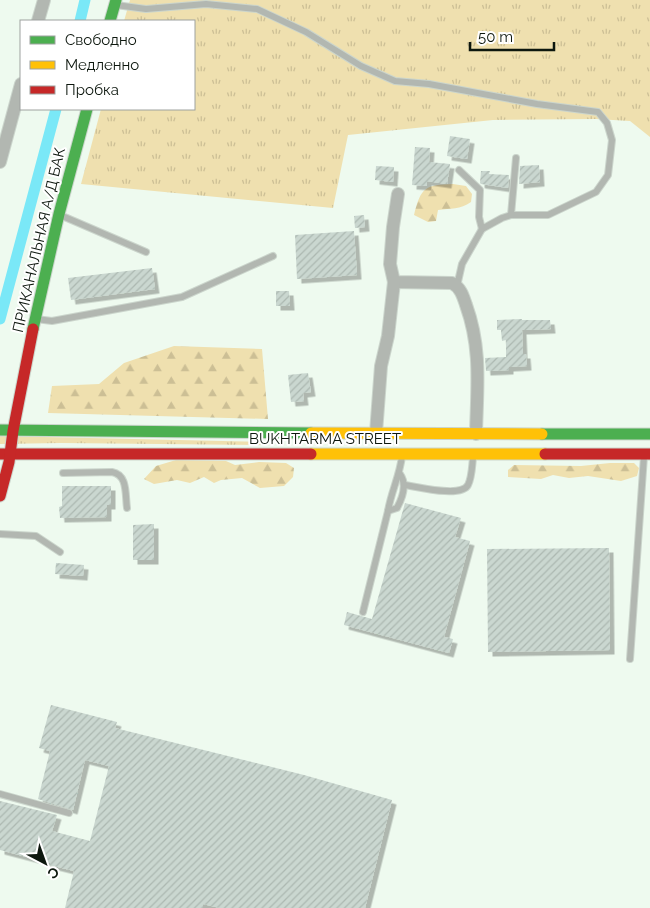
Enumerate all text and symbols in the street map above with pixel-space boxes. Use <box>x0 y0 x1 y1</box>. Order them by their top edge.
legend <box>20 20 195 110</box>
scale bar <box>470 20 554 52</box>
text: 50 m <box>478 28 513 46</box>
text: Свободно <box>65 31 137 49</box>
text: Медленно <box>65 56 139 74</box>
text: Пробка <box>65 81 119 99</box>
street label: ПРИКАНАЛЬНАЯ А/Д БАК <box>9 145 69 334</box>
street label: BUKHTARMA STREET <box>249 430 401 448</box>
north arrow <box>20 838 70 888</box>
text: С <box>44 864 62 882</box>

